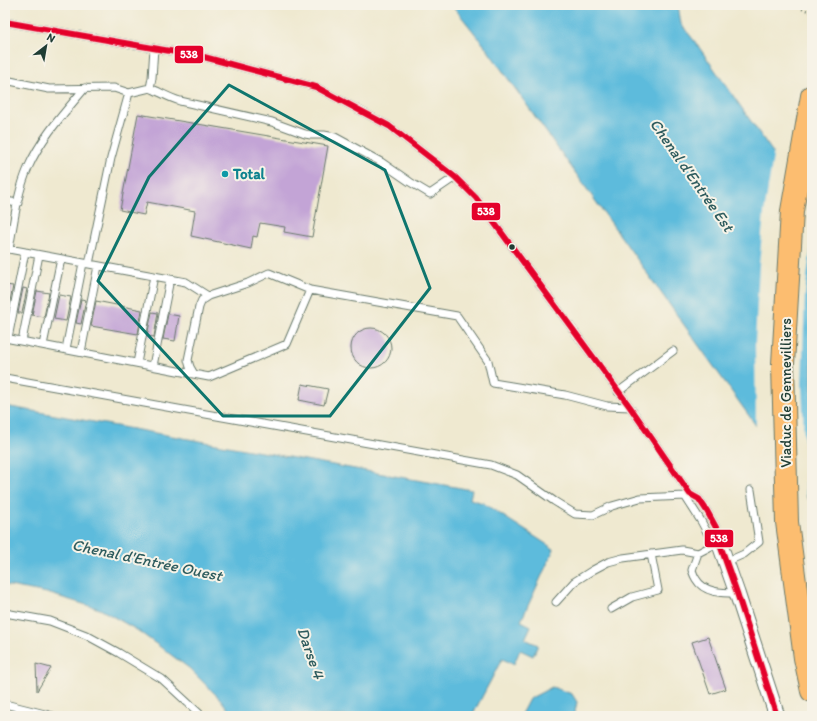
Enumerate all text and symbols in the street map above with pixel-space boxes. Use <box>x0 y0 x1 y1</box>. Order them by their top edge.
north arrow <box>26 26 66 66</box>
text: N <box>44 30 57 45</box>
line badge: 538 <box>174 45 204 64</box>
text: 538 <box>180 48 198 61</box>
water label: Chenal d'Entrée Est <box>646 115 739 237</box>
place label: Total <box>232 165 266 183</box>
marker: Total <box>220 169 230 179</box>
line badge: 538 <box>471 202 501 221</box>
text: 538 <box>477 205 495 218</box>
unlabelled marker <box>507 242 517 252</box>
street label: Viaduc de Gennevilliers <box>777 318 795 468</box>
line badge: 538 <box>704 529 734 548</box>
text: 538 <box>710 532 728 545</box>
water label: Chenal d'Entrée Ouest <box>70 535 226 586</box>
water label: Darse 4 <box>293 625 329 683</box>

